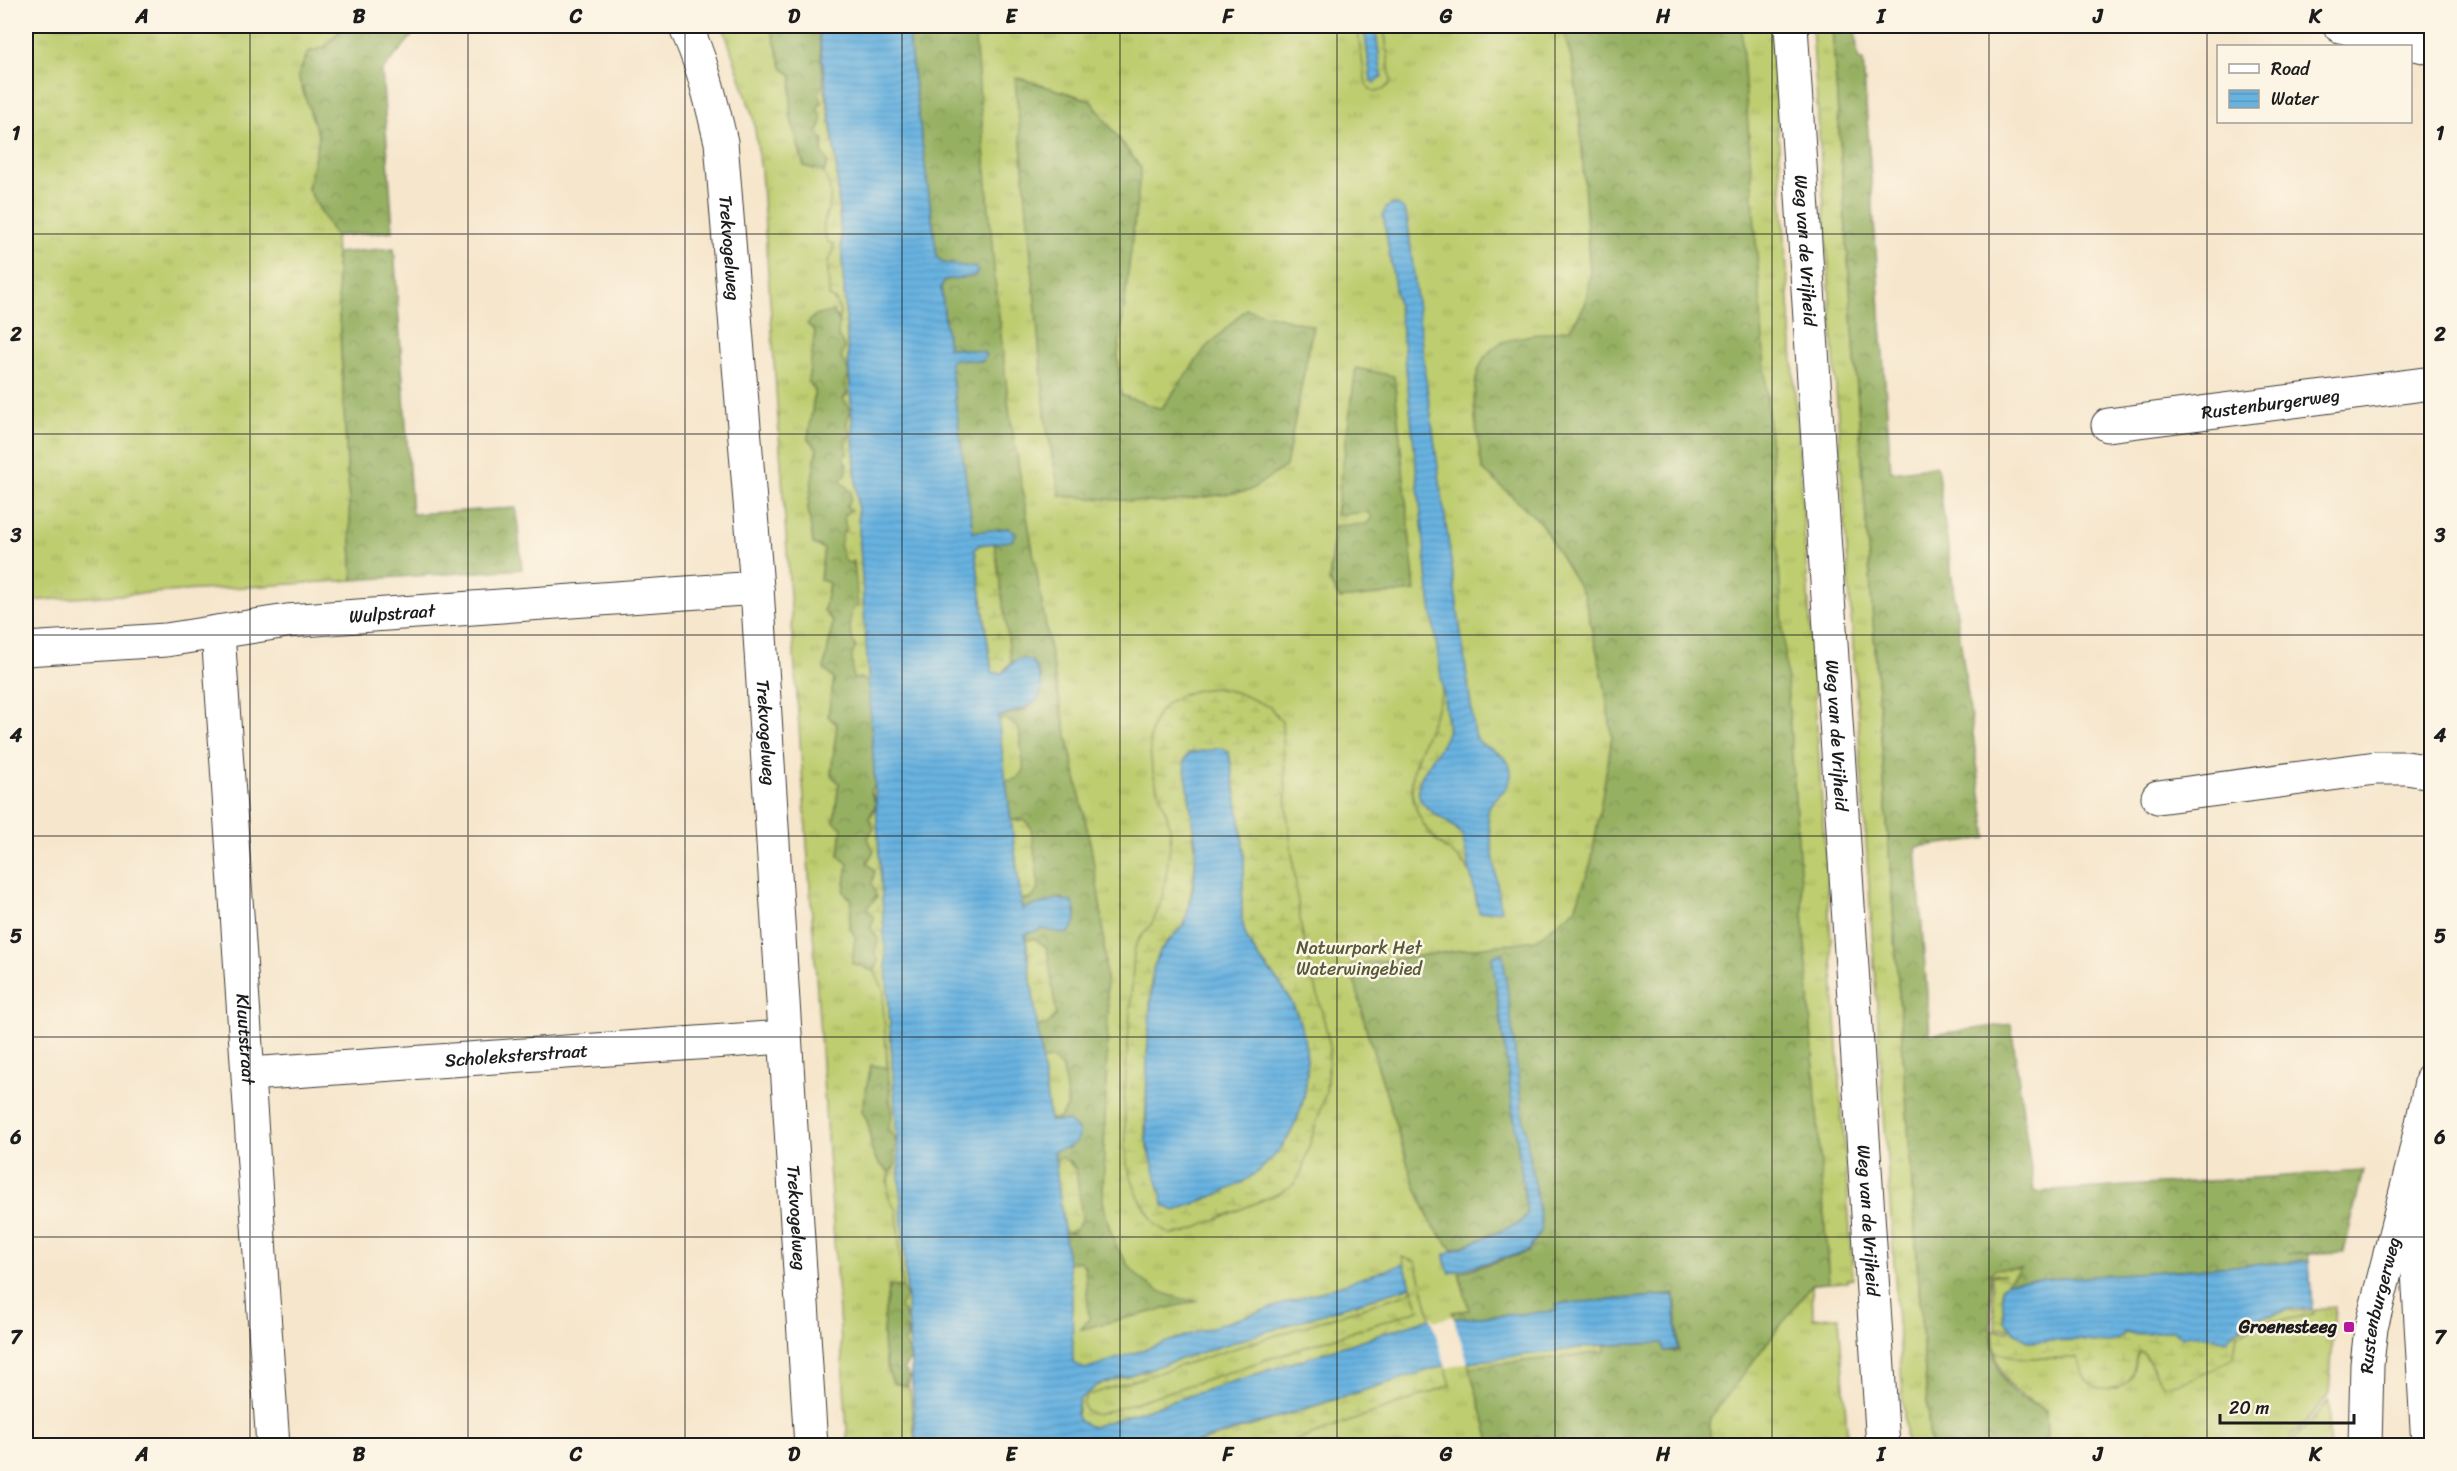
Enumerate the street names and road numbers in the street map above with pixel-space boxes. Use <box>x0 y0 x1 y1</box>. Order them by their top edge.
street label: Weg van de Vrijheid <box>1785 174 1827 329</box>
street label: Trekvogelweg <box>709 194 750 302</box>
street label: Rustenburgerweg <box>2200 379 2342 429</box>
street label: Wulpstraat <box>348 595 437 633</box>
street label: Weg van de Vrijheid <box>1816 659 1858 814</box>
street label: Trekvogelweg <box>747 679 785 786</box>
street label: Kluutstraat <box>226 992 265 1086</box>
street label: Scholeksterstraat <box>444 1035 589 1076</box>
street label: Weg van de Vrijheid <box>1848 1144 1889 1299</box>
street label: Trekvogelweg <box>777 1164 816 1271</box>
street label: Rustenburgerweg <box>2351 1234 2410 1374</box>

